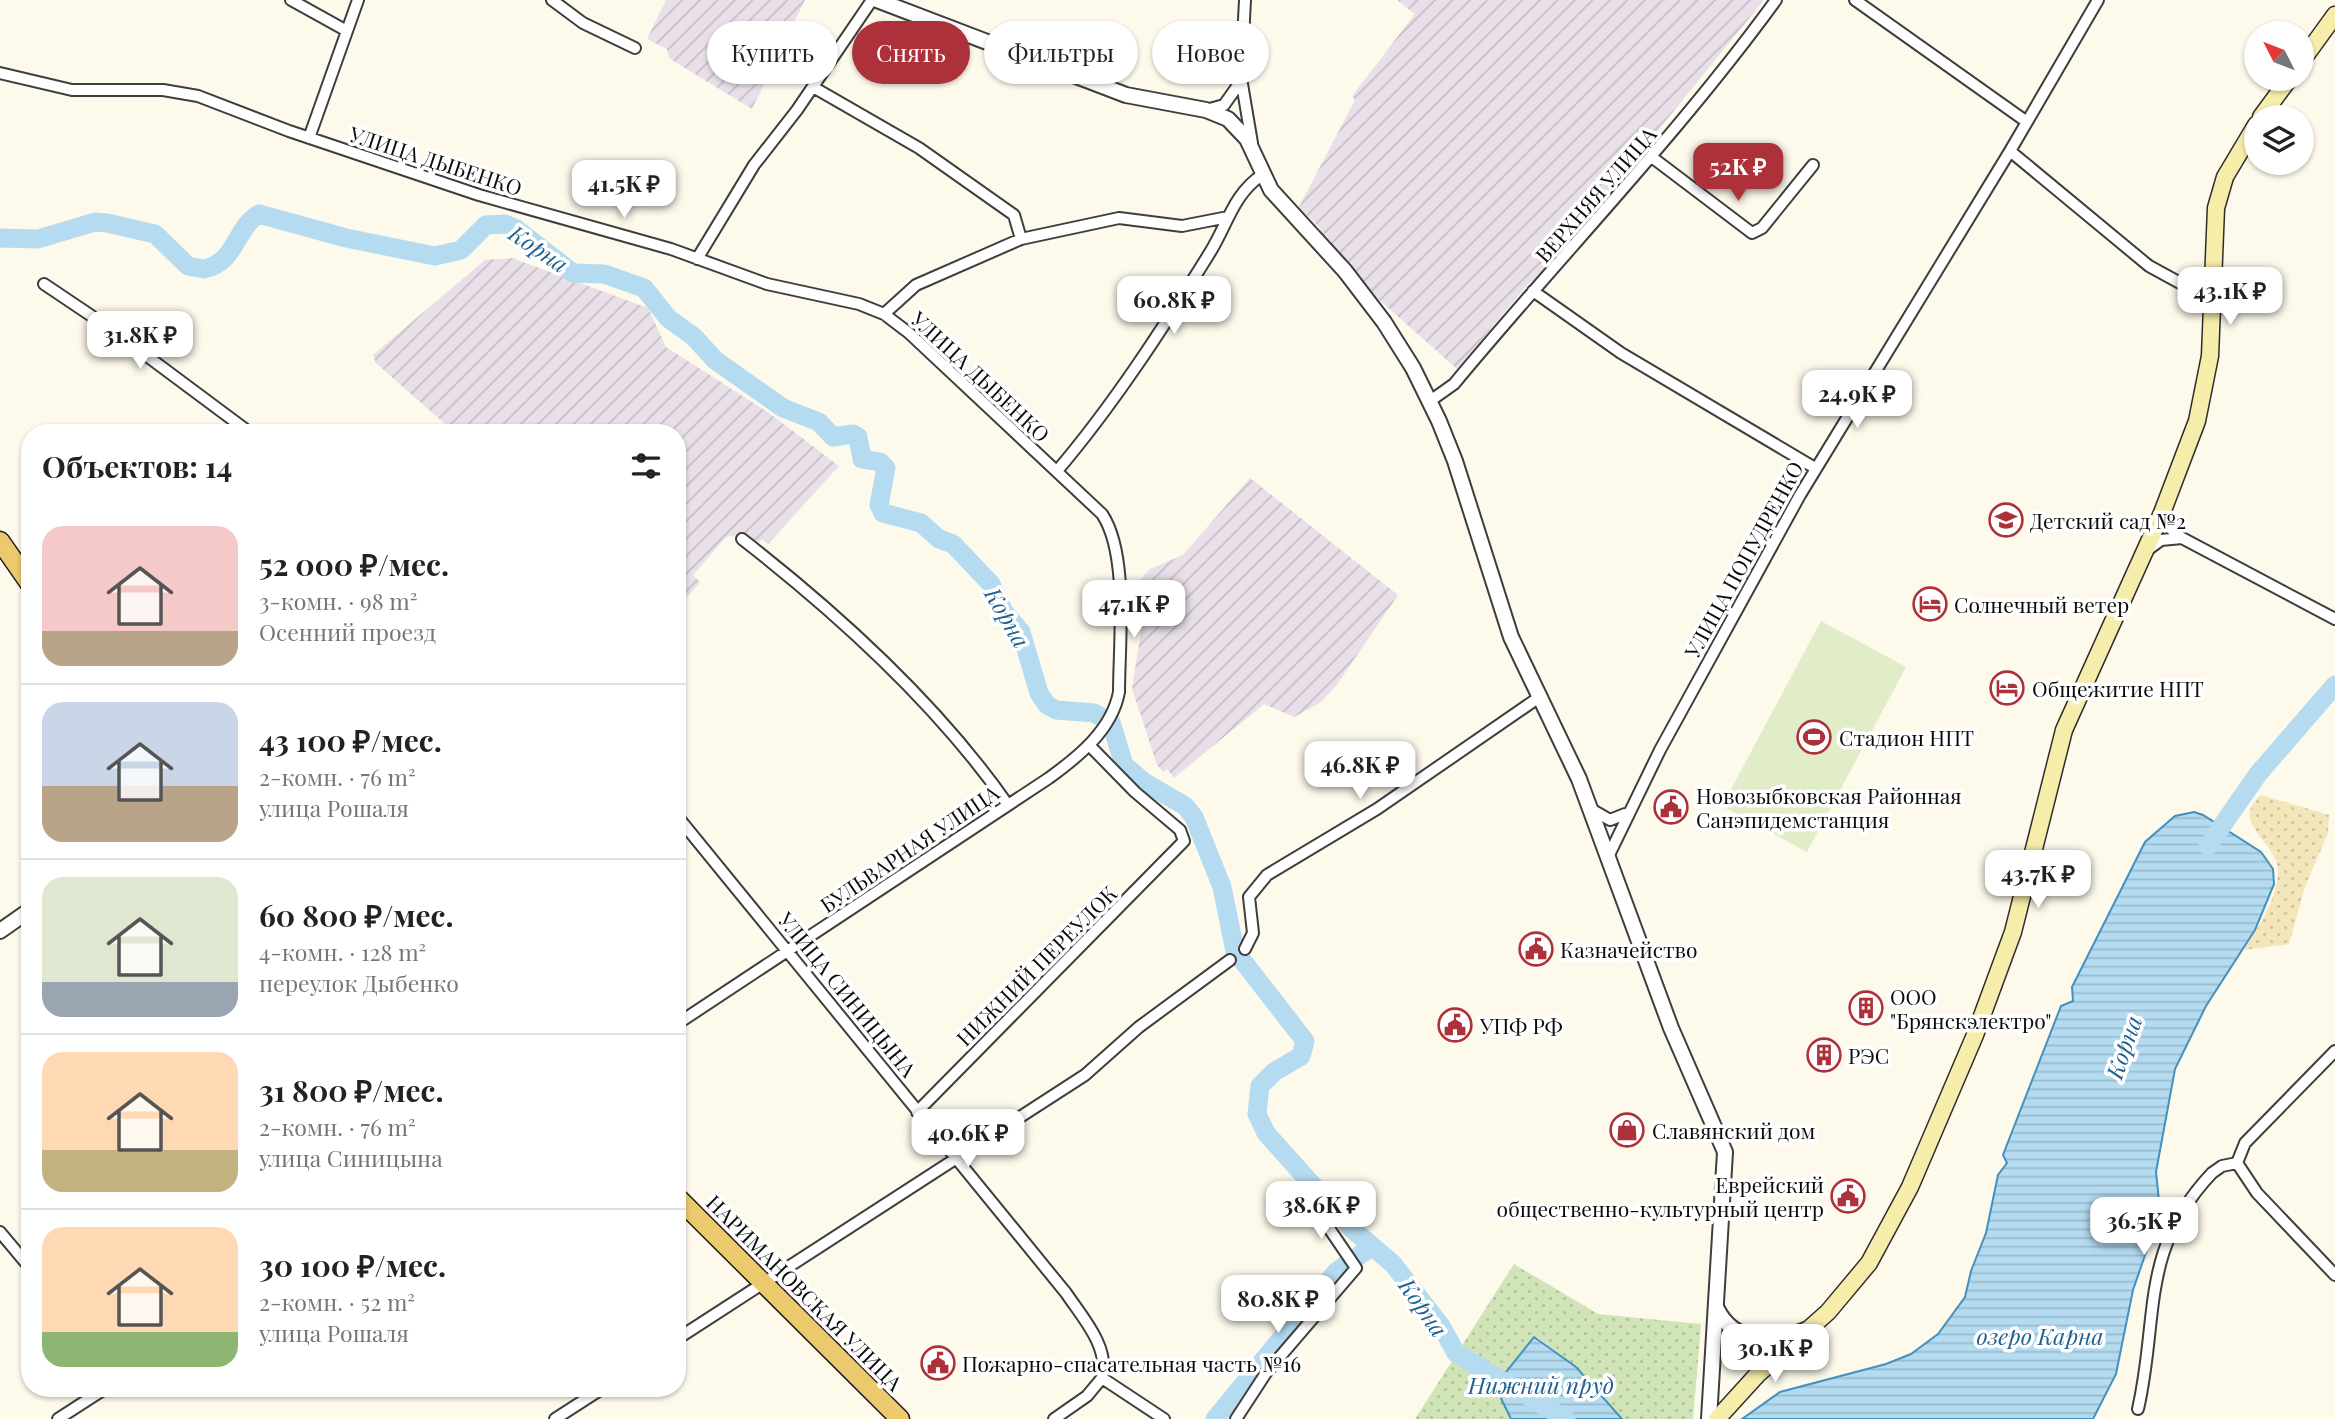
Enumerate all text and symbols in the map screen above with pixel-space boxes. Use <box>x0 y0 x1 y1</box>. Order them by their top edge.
chip: Купить <box>707 21 838 84</box>
chip: Снять <box>852 21 970 84</box>
chip: Фильтры <box>984 21 1138 84</box>
chip: Новое <box>1152 21 1269 84</box>
north arrow <box>2244 21 2314 91</box>
map controls <box>2244 21 2314 175</box>
button: layers <box>2244 105 2314 175</box>
street label: УЛИЦА ДЫБЕНКО <box>345 119 526 201</box>
street label: ВЕРХНЯЯ УЛИЦА <box>1528 120 1662 268</box>
pin: 52K ₽ <box>1689 144 1787 203</box>
text: 52K ₽ <box>1709 150 1767 181</box>
pin: 41.5K ₽ <box>559 160 689 220</box>
text: 41.5K ₽ <box>588 167 660 198</box>
water label: Корна <box>503 216 575 279</box>
pin: 43.1K ₽ <box>2165 268 2295 327</box>
text: 43.1K ₽ <box>2194 274 2266 305</box>
pin: 60.8K ₽ <box>1109 276 1239 336</box>
text: 60.8K ₽ <box>1133 283 1215 314</box>
street label: УЛИЦА ДЫБЕНКО <box>905 304 1056 448</box>
pin: 31.8K ₽ <box>75 312 205 371</box>
text: 31.8K ₽ <box>103 318 177 349</box>
pin: 24.9K ₽ <box>1792 370 1922 430</box>
text: 24.9K ₽ <box>1818 377 1896 408</box>
text: Объектов: 14 <box>42 446 232 486</box>
icon: filters <box>627 447 665 485</box>
street label: УЛИЦА ПОПУДРЕНКО <box>1677 456 1809 663</box>
school or university icon: Детский сад №2 <box>1987 501 2025 539</box>
place label: Детский сад №2 <box>2030 506 2186 534</box>
text: 52 000 ₽/мес. <box>259 544 449 584</box>
icon: home <box>98 554 182 638</box>
water label: Корна <box>978 580 1038 653</box>
pin: 47.1K ₽ <box>1069 580 1199 640</box>
text: 3-комн. · 98 m² <box>259 585 418 616</box>
hotel icon: Солнечный ветер <box>1911 585 1949 623</box>
text: 47.1K ₽ <box>1098 587 1170 618</box>
place label: Солнечный ветер <box>1954 590 2129 618</box>
text: Осенний проезд <box>259 616 436 647</box>
hotel icon: Общежитие НПТ <box>1988 669 2026 707</box>
place label: Общежитие НПТ <box>2032 674 2204 702</box>
sports icon: Стадион НПТ <box>1795 718 1833 756</box>
text: 43 100 ₽/мес. <box>259 720 442 760</box>
place label: Стадион НПТ <box>1839 723 1974 751</box>
icon: home <box>98 730 182 814</box>
pin: 46.8K ₽ <box>1295 742 1425 801</box>
text: 46.8K ₽ <box>1320 748 1400 779</box>
text: 2-комн. · 76 m² <box>259 761 416 792</box>
street label: БУЛЬВАРНАЯ УЛИЦА <box>814 777 1004 918</box>
place label: Новозыбковская Районная Санэпидемстанция <box>1696 781 1962 833</box>
public building icon: Новозыбковская Районная Санэпидемстанция <box>1652 788 1690 826</box>
text: улица Рошаля <box>259 792 409 823</box>
pin: 43.7K ₽ <box>1973 850 2103 910</box>
text: 43.7K ₽ <box>2001 857 2075 888</box>
street label: НИЖНИЙ ПЕРЕУЛОК <box>950 879 1122 1051</box>
text: 60 800 ₽/мес. <box>259 895 454 935</box>
icon: home <box>98 905 182 989</box>
street label: УЛИЦА СИНИЦЫНА <box>772 905 924 1083</box>
public building icon: Казначейство <box>1517 930 1555 968</box>
place label: Казначейство <box>1560 935 1698 963</box>
text: 4-комн. · 128 m² <box>259 936 426 967</box>
text: переулок Дыбенко <box>259 967 459 998</box>
place label: ООО "Брянскэлектро" <box>1890 982 2052 1034</box>
building icon: ООО "Брянскэлектро" <box>1847 989 1885 1027</box>
public building icon: УПФ РФ <box>1436 1006 1474 1044</box>
place label: УПФ РФ <box>1479 1011 1563 1039</box>
water label: Корна <box>2097 1011 2148 1084</box>
building icon: РЭС <box>1805 1036 1843 1074</box>
place label: РЭС <box>1848 1041 1889 1069</box>
text: 31 800 ₽/мес. <box>259 1070 444 1110</box>
icon: home <box>98 1080 182 1164</box>
pin: 40.6K ₽ <box>903 1110 1033 1169</box>
text: 2-комн. · 76 m² <box>259 1111 416 1142</box>
shop icon: Славянский дом <box>1608 1111 1646 1149</box>
text: 40.6K ₽ <box>927 1116 1009 1147</box>
place label: Славянский дом <box>1652 1116 1816 1144</box>
text: улица Синицына <box>259 1142 443 1173</box>
place label: Еврейский общественно-культурный центр <box>1496 1170 1824 1222</box>
public building icon: Еврейский общественно-культурный центр <box>1829 1177 1867 1215</box>
pin: 38.6K ₽ <box>1256 1182 1386 1241</box>
street label: НАРИМАНОВСКАЯ УЛИЦА <box>701 1188 910 1397</box>
text: 38.6K ₽ <box>1282 1188 1360 1219</box>
pin: 36.5K ₽ <box>2079 1198 2209 1257</box>
text: 36.5K ₽ <box>2106 1204 2182 1235</box>
text: 30 100 ₽/мес. <box>259 1245 446 1285</box>
icon: home <box>98 1255 182 1339</box>
water label: Корна <box>1392 1271 1455 1342</box>
pin: 80.8K ₽ <box>1213 1276 1343 1335</box>
text: 80.8K ₽ <box>1237 1282 1319 1313</box>
text: 2-комн. · 52 m² <box>259 1286 415 1317</box>
text: улица Рошаля <box>259 1317 409 1348</box>
water label: озеро Карна <box>1976 1320 2104 1351</box>
pin: 30.1K ₽ <box>1710 1324 1840 1384</box>
text: 30.1K ₽ <box>1737 1331 1813 1362</box>
public building icon: Пожарно-спасательная часть №16 <box>919 1344 957 1382</box>
place label: Пожарно-спасательная часть №16 <box>962 1349 1301 1377</box>
water label: Нижний пруд <box>1467 1369 1614 1400</box>

